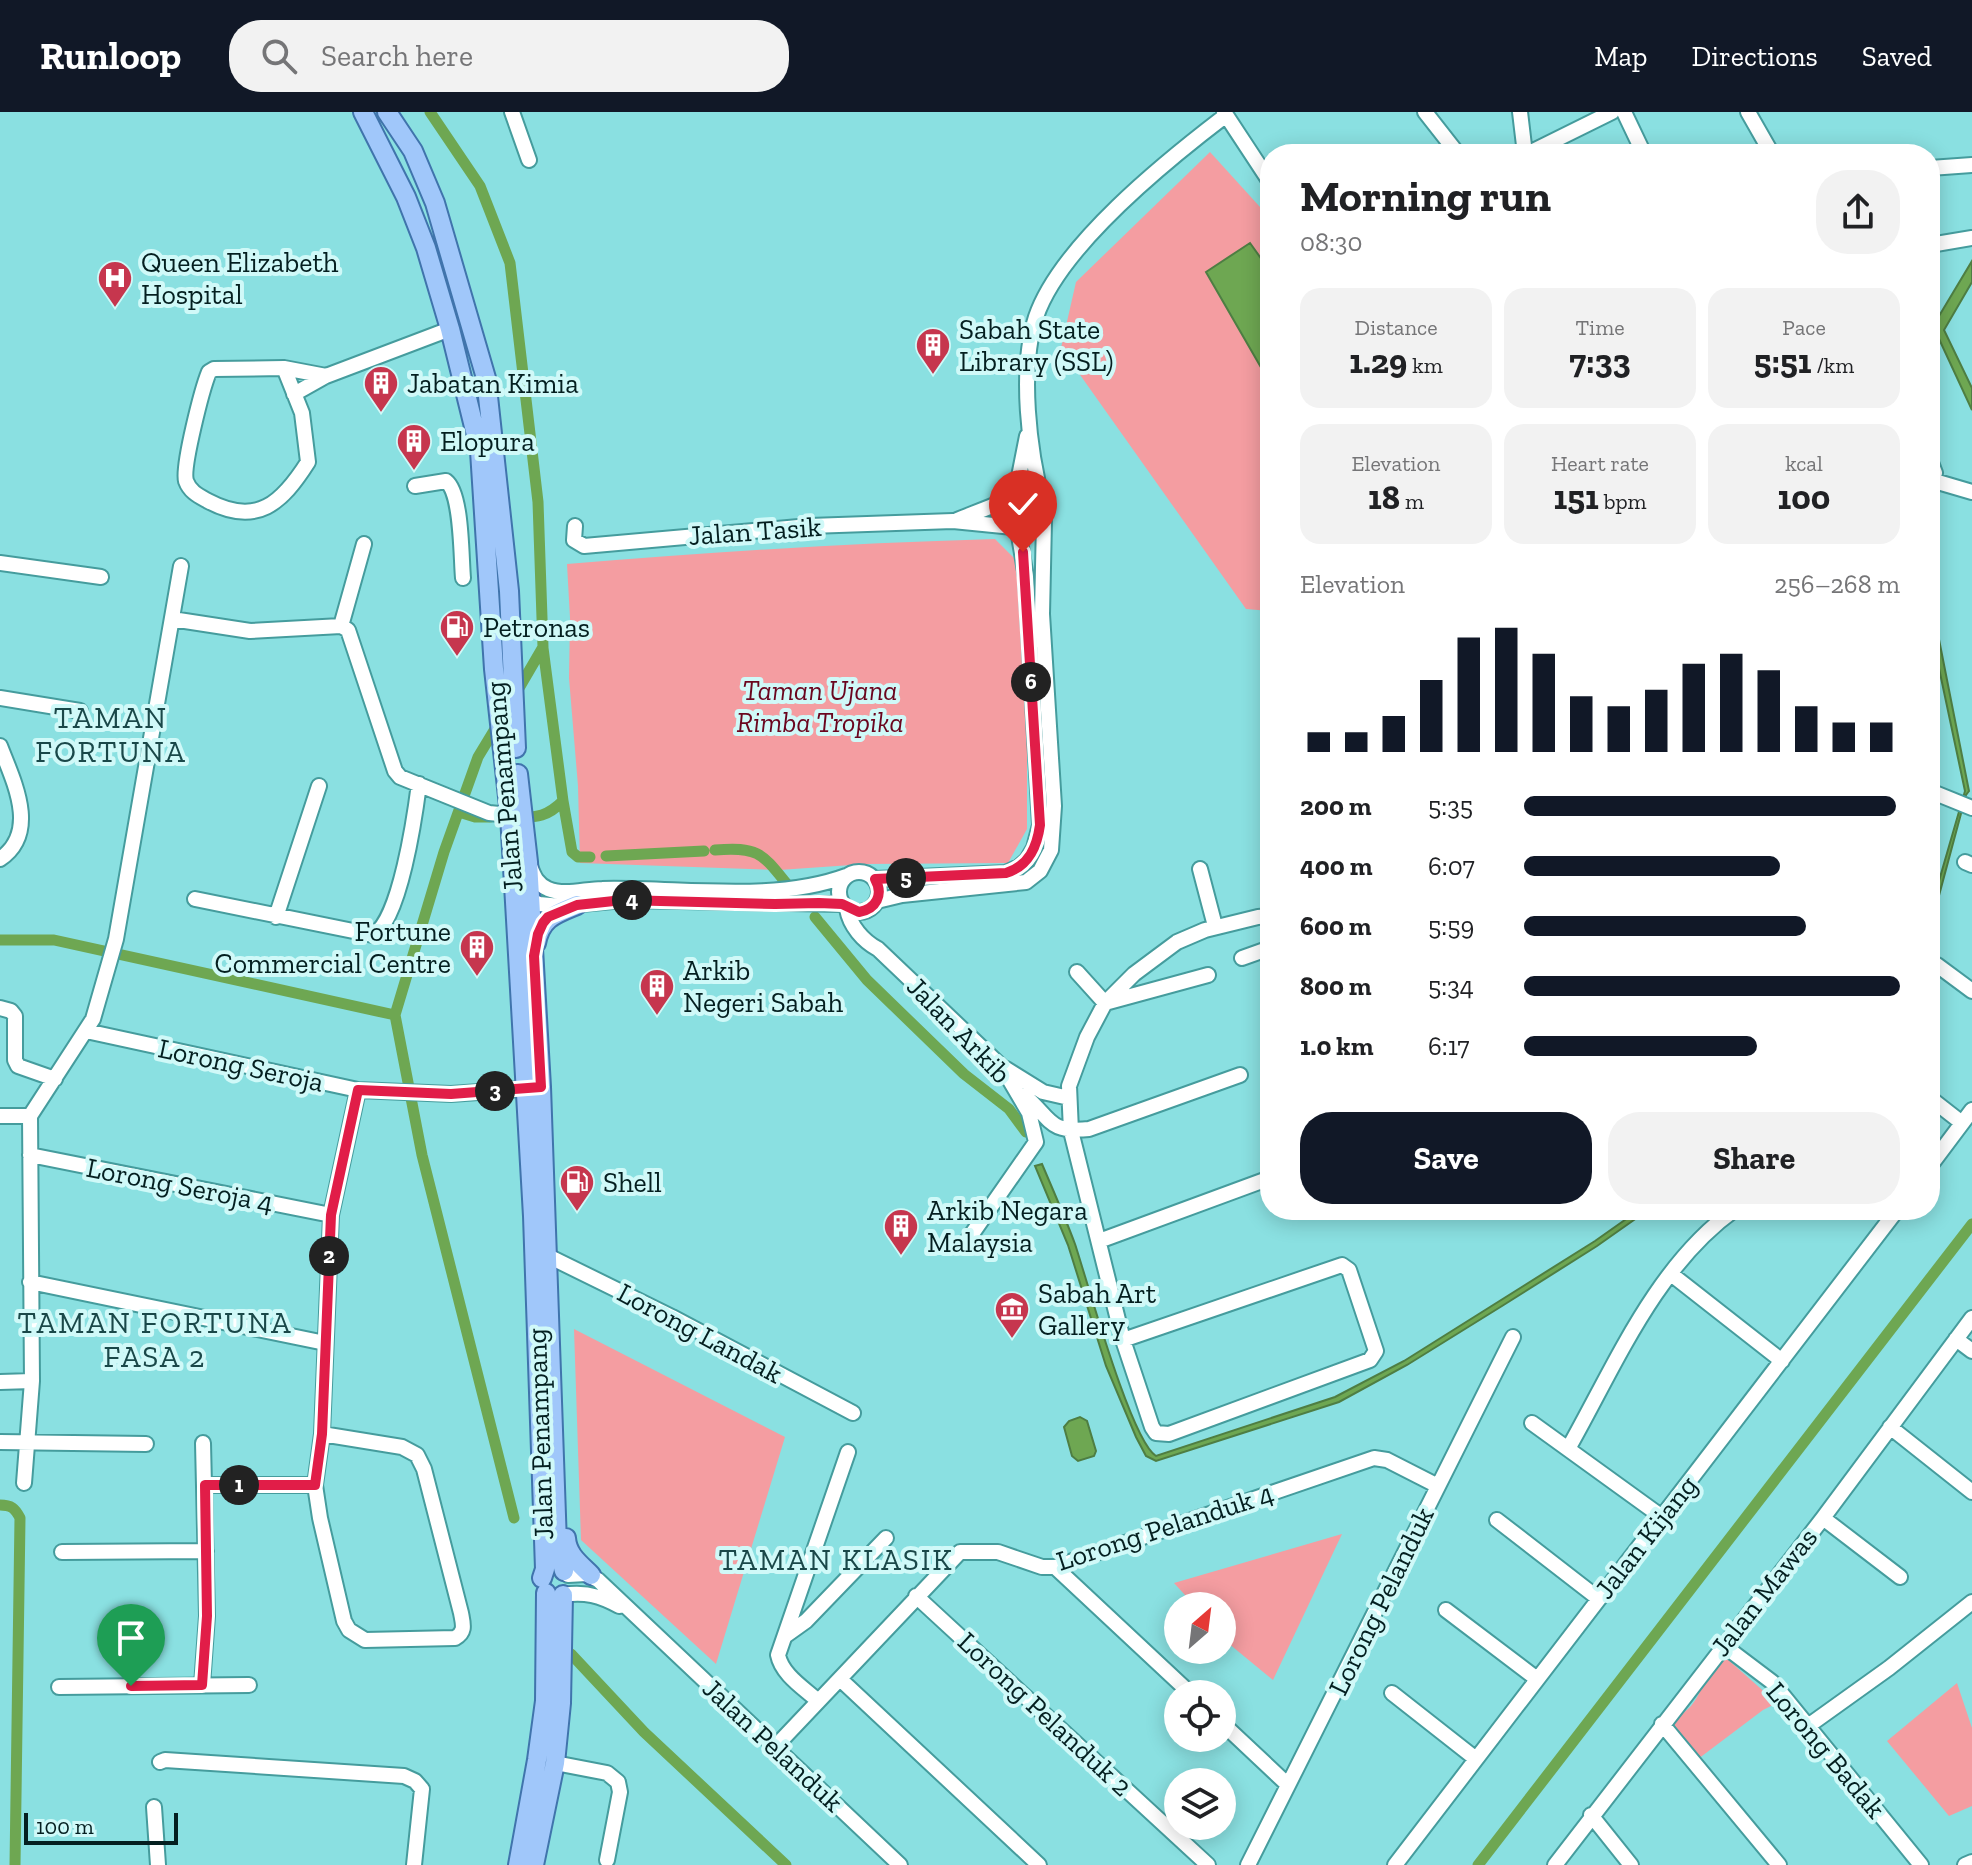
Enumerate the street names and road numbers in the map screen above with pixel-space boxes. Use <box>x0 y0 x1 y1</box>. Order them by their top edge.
street label: Jalan Tasik <box>687 510 823 552</box>
street label: Jalan Penampang <box>478 680 530 894</box>
street label: Jalan Arkib <box>900 970 1018 1090</box>
street label: Lorong Seroja <box>155 1031 327 1099</box>
street label: Lorong Seroja 4 <box>84 1151 276 1219</box>
street label: Lorong Landak <box>612 1276 788 1390</box>
street label: Jalan Penampang <box>520 1328 560 1540</box>
street label: Jalan Kijang <box>1588 1469 1704 1605</box>
street label: Lorong Pelanduk 4 <box>1052 1476 1278 1578</box>
street label: Lorong Pelanduk <box>1321 1501 1441 1700</box>
street label: Jalan Mawas <box>1704 1521 1824 1663</box>
street label: Lorong Pelanduk 2 <box>951 1625 1139 1803</box>
street label: Jalan Pelanduk <box>696 1671 850 1819</box>
street label: Lorong Badak <box>1760 1675 1893 1825</box>

